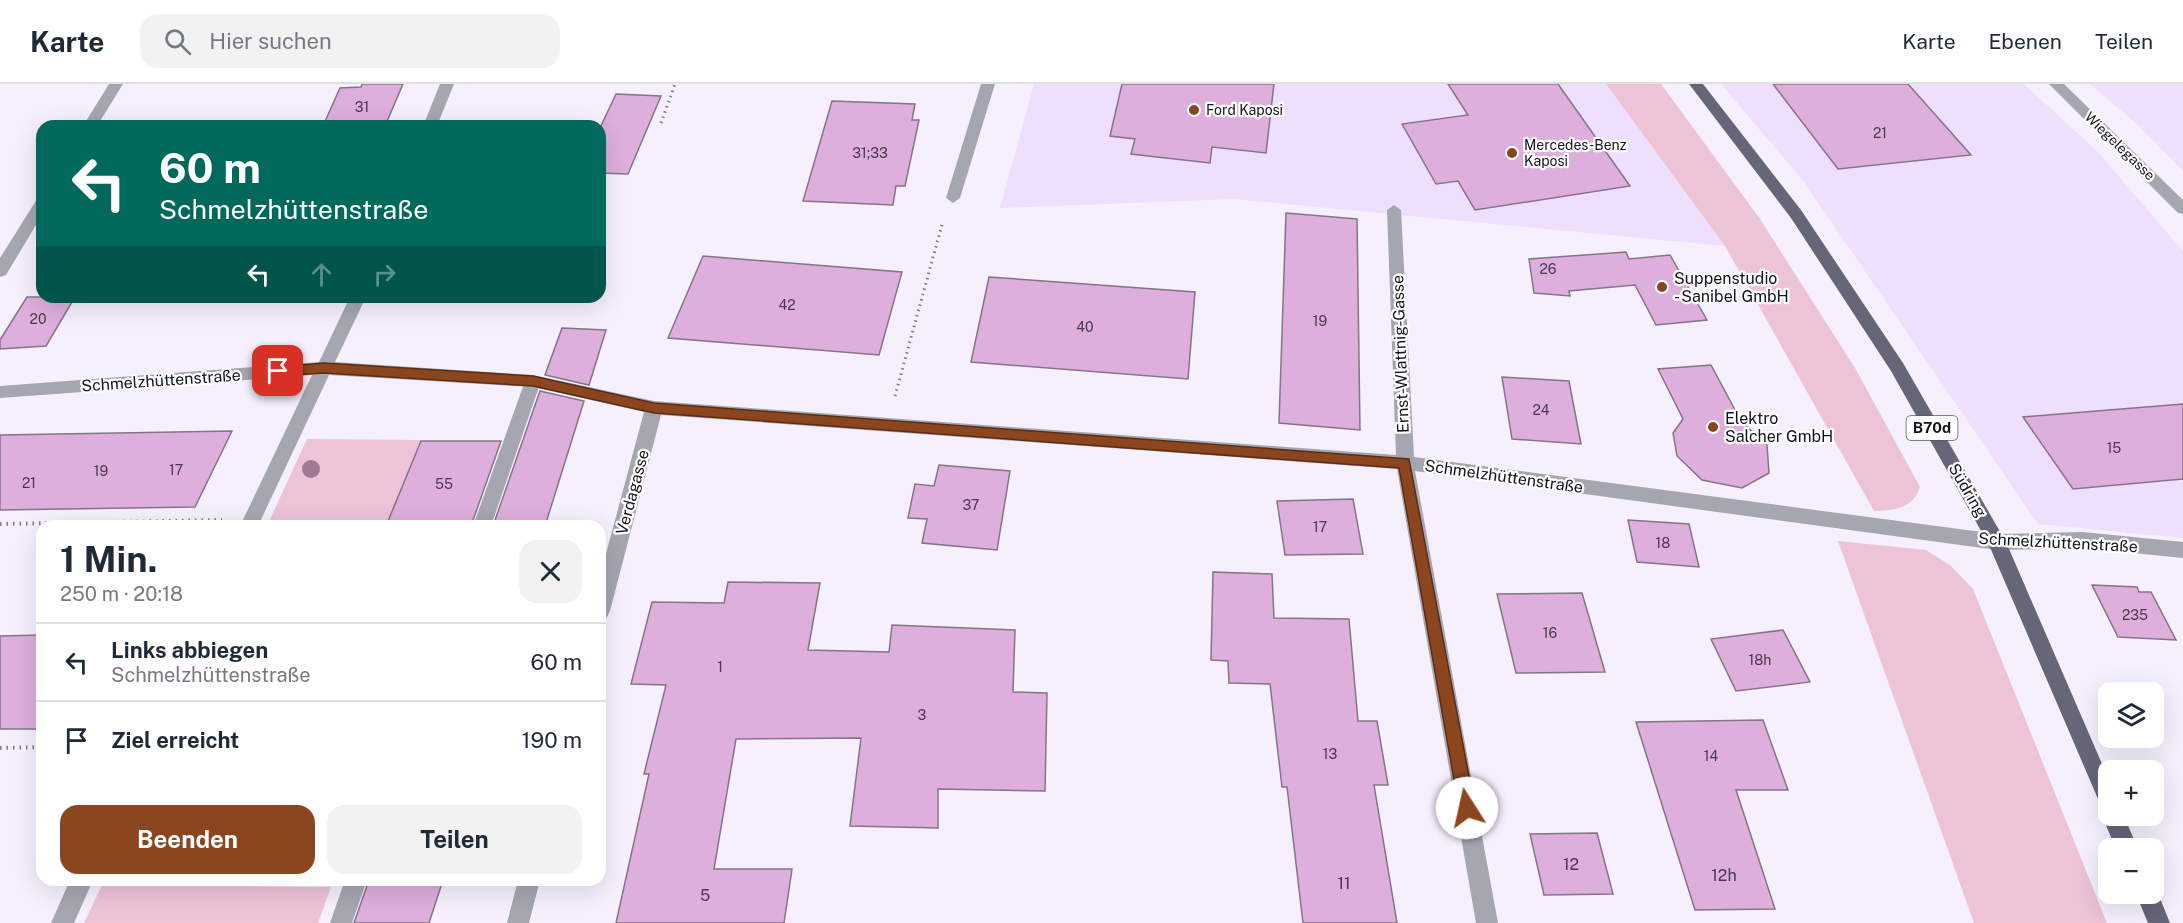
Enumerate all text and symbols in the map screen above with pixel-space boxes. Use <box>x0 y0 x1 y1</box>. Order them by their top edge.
search box <box>140 14 560 68</box>
text: Karte <box>30 25 104 58</box>
icon: search <box>161 25 194 58</box>
text: Hier suchen <box>209 28 332 54</box>
text: Karte <box>1902 29 1956 54</box>
text: Ebenen <box>1989 29 2062 54</box>
text: Teilen <box>2095 29 2153 54</box>
house number: 31 <box>355 99 369 115</box>
place label: Ford Kaposi <box>1206 102 1283 118</box>
marker: Ford Kaposi <box>1187 103 1201 117</box>
street label: Wiegelegasse <box>2082 109 2158 183</box>
house number: 21 <box>1873 125 1887 141</box>
place label: Mercedes-Benz Kaposi <box>1524 137 1627 169</box>
text: 60 m <box>159 143 261 192</box>
icon: left <box>60 144 138 222</box>
house number: 31;33 <box>852 145 888 161</box>
marker: Mercedes-Benz Kaposi <box>1505 146 1519 160</box>
text: Schmelzhüttenstraße <box>159 193 429 225</box>
icon: left <box>242 258 275 291</box>
icon: ahead <box>305 258 338 291</box>
icon: right <box>368 258 401 291</box>
house number: 26 <box>1539 261 1557 277</box>
place label: Suppenstudio - Sanibel GmbH <box>1674 269 1789 306</box>
street label: Ernst-Wlattnig-Gasse <box>1388 275 1413 433</box>
marker: Suppenstudio - Sanibel GmbH <box>1655 280 1669 294</box>
house number: 42 <box>778 297 796 313</box>
house number: 20 <box>30 311 46 327</box>
house number: 19 <box>1313 313 1327 329</box>
house number: 40 <box>1076 319 1094 335</box>
pin <box>252 345 303 396</box>
icon: arrive <box>261 354 294 387</box>
street label: Schmelzhüttenstraße <box>81 365 241 396</box>
house number: 24 <box>1532 402 1550 418</box>
place label: Elektro Salcher GmbH <box>1725 409 1833 446</box>
road number: B70d <box>1906 416 1958 440</box>
marker: Elektro Salcher GmbH <box>1706 420 1720 434</box>
house number: 15 <box>2107 440 2121 456</box>
street label: Verdagasse <box>612 447 653 537</box>
street label: Schmelzhüttenstraße <box>1424 456 1584 497</box>
street label: Südring <box>1945 460 1991 521</box>
house number: 17 <box>169 462 183 478</box>
house number: 19 <box>94 463 108 479</box>
house number: 21 <box>22 475 36 491</box>
house number: 55 <box>435 476 453 492</box>
house number: 37 <box>963 497 979 513</box>
house number: 17 <box>1313 519 1327 535</box>
street label: Schmelzhüttenstraße <box>1978 529 2138 556</box>
house number: 18 <box>1656 535 1670 551</box>
text: 1 Min. <box>60 538 157 580</box>
button: close <box>519 540 582 603</box>
text: 250 m · 20:18 <box>60 582 183 606</box>
house number: 235 <box>2122 607 2148 623</box>
house number: 16 <box>1543 625 1557 641</box>
text: Links abbiegen <box>111 637 268 663</box>
icon: left <box>60 646 93 679</box>
text: 60 m <box>531 649 582 675</box>
house number: 18h <box>1749 652 1771 668</box>
house number: 1 <box>717 659 723 675</box>
text: Schmelzhüttenstraße <box>111 663 311 687</box>
map controls <box>2098 682 2164 904</box>
button: layers <box>2098 682 2164 748</box>
house number: 3 <box>918 707 927 723</box>
icon: arrive <box>60 724 93 757</box>
text: Ziel erreicht <box>111 727 239 753</box>
text: 190 m <box>522 727 582 753</box>
house number: 13 <box>1323 746 1337 762</box>
house number: 14 <box>1704 748 1718 764</box>
button: + <box>2098 760 2164 826</box>
position arrow <box>1435 776 1499 840</box>
button: Beenden <box>60 805 315 874</box>
button: Teilen <box>327 805 582 874</box>
button: − <box>2098 838 2164 904</box>
house number: 12 <box>1563 855 1579 874</box>
house number: 12h <box>1711 866 1737 885</box>
house number: 11 <box>1337 874 1351 893</box>
house number: 5 <box>700 886 710 905</box>

